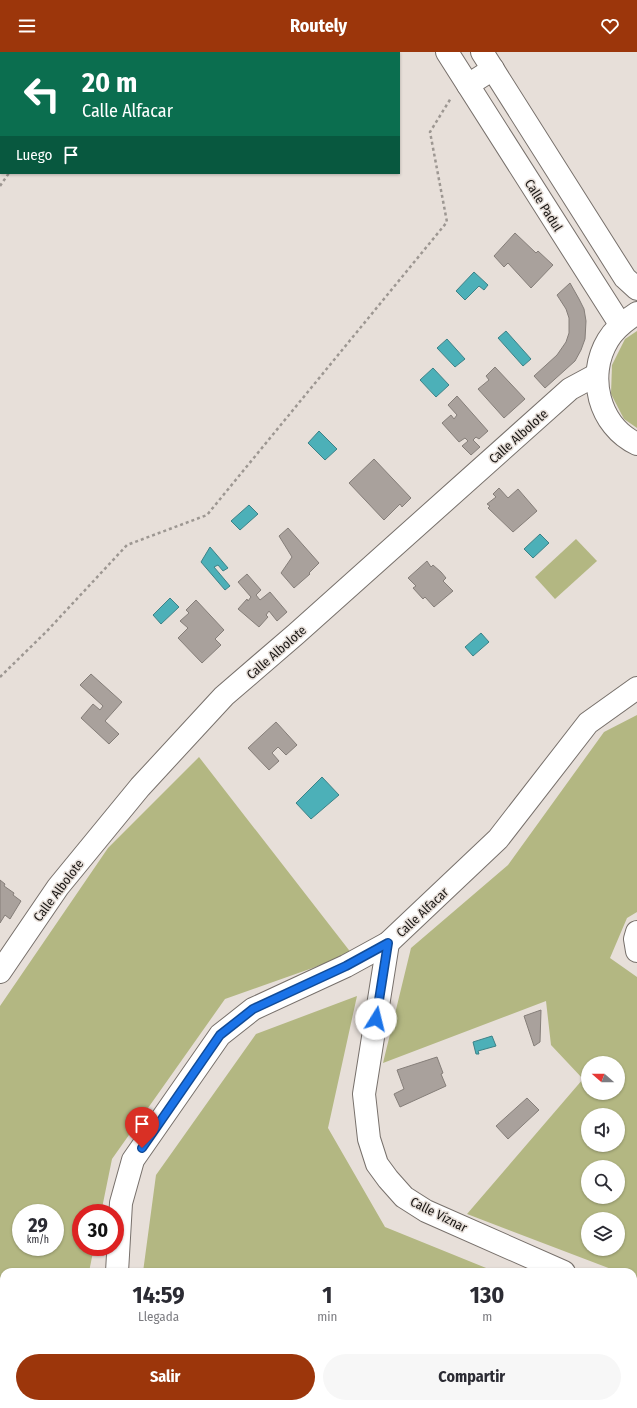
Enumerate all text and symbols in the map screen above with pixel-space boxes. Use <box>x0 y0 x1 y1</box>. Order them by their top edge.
icon: menu <box>16 15 38 37</box>
text: Routely <box>290 15 347 37</box>
icon: heart <box>599 15 621 37</box>
text: 20 m <box>82 66 137 99</box>
icon: left <box>16 68 68 120</box>
text: Calle Alfacar <box>82 100 173 122</box>
icon: arrive <box>60 144 82 166</box>
text: Luego <box>16 146 52 164</box>
street label: Calle Padul <box>522 176 566 235</box>
street label: Calle Albolote <box>486 406 551 467</box>
street label: Calle Albolote <box>244 623 309 682</box>
street label: Calle Albolote <box>30 856 87 924</box>
street label: Calle Alfacar <box>393 884 452 940</box>
position arrow <box>355 998 397 1040</box>
north arrow <box>581 1056 625 1100</box>
map controls <box>581 1056 625 1256</box>
pin <box>125 1107 159 1148</box>
button: sound <box>581 1108 625 1152</box>
icon: arrive <box>131 1113 153 1135</box>
button: search <box>581 1160 625 1204</box>
street label: Calle Víznar <box>408 1194 470 1235</box>
speed limit sign: 30 <box>72 1204 124 1256</box>
button: layers <box>581 1212 625 1256</box>
text: 29 <box>28 1213 48 1237</box>
text: km/h <box>27 1234 49 1246</box>
text: 14:59 <box>133 1281 185 1309</box>
text: 1 <box>322 1281 332 1309</box>
text: 130 <box>470 1281 504 1309</box>
text: Llegada <box>138 1309 179 1324</box>
text: min <box>317 1309 337 1324</box>
text: m <box>482 1309 492 1324</box>
button: Salir <box>16 1354 315 1400</box>
button: Compartir <box>323 1354 621 1400</box>

